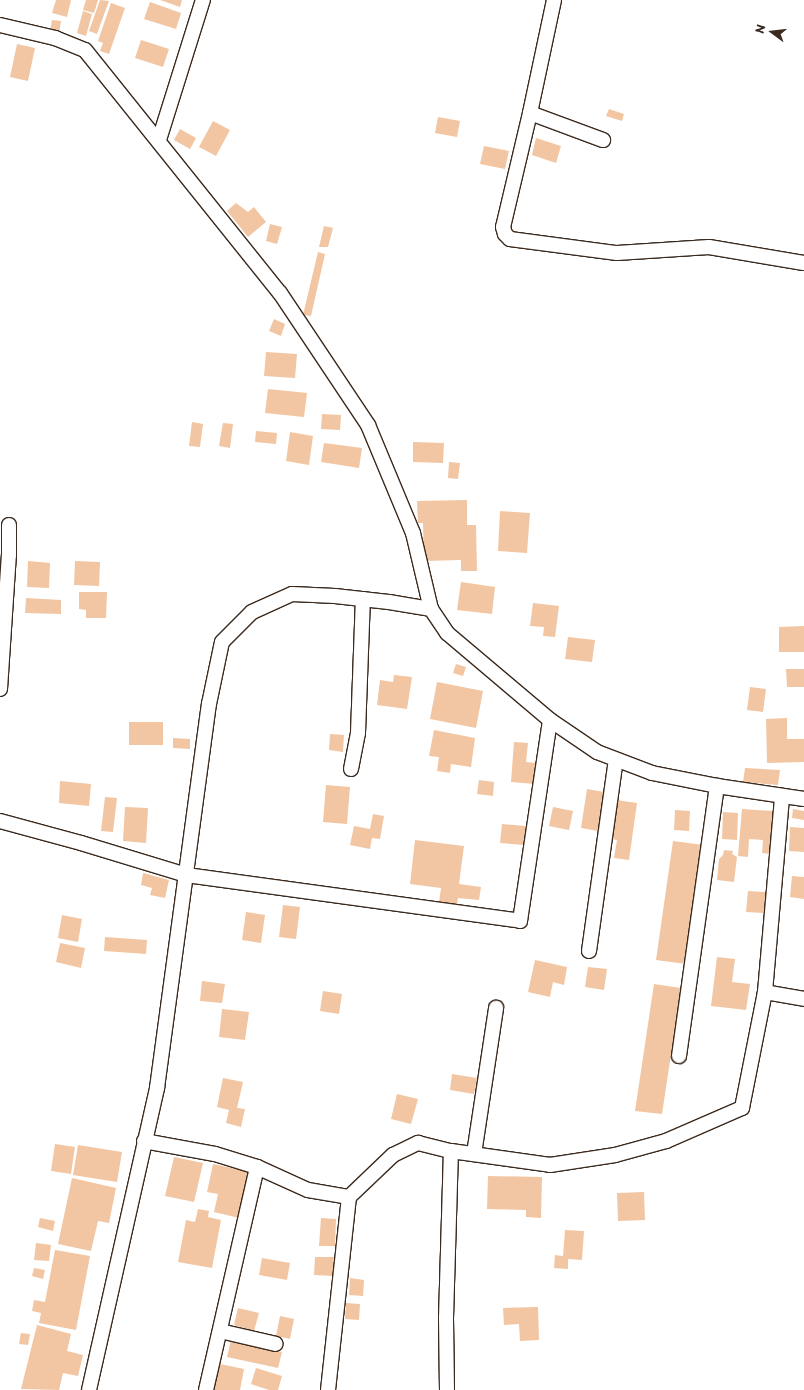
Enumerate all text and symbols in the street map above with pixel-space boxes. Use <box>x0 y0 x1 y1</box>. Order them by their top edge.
north arrow <box>752 12 792 52</box>
text: N <box>751 22 769 35</box>

